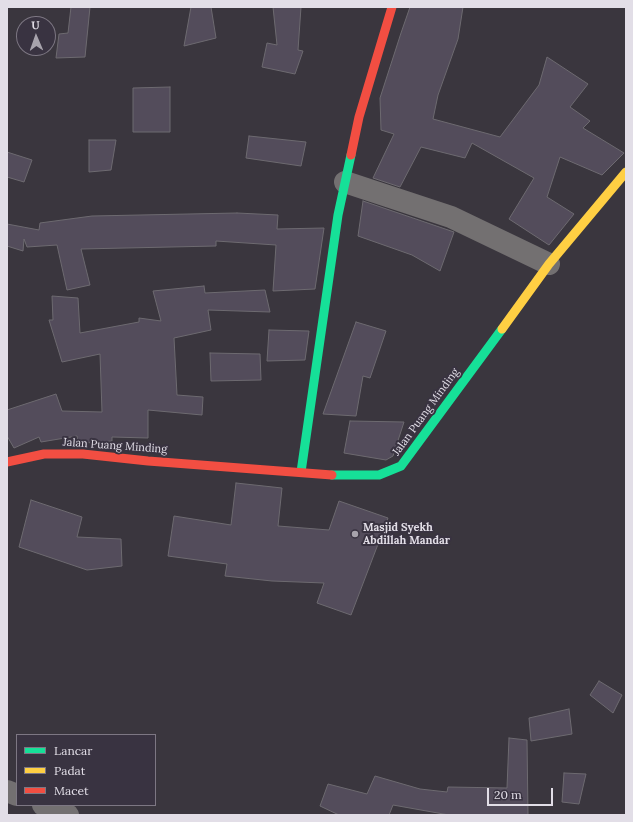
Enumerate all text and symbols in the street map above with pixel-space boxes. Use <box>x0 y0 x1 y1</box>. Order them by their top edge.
north arrow <box>16 16 56 56</box>
text: U <box>31 18 40 32</box>
street label: Jalan Puang Minding <box>390 366 462 458</box>
street label: Jalan Puang Minding <box>62 436 168 456</box>
place label: Masjid Syekh Abdillah Mandar <box>363 521 450 547</box>
marker: Masjid Syekh Abdillah Mandar <box>350 529 360 539</box>
legend <box>16 734 156 806</box>
text: Lancar <box>54 743 92 758</box>
text: Padat <box>54 763 85 778</box>
scale bar <box>489 780 555 806</box>
text: Macet <box>54 783 89 798</box>
text: 20 m <box>494 787 522 802</box>

